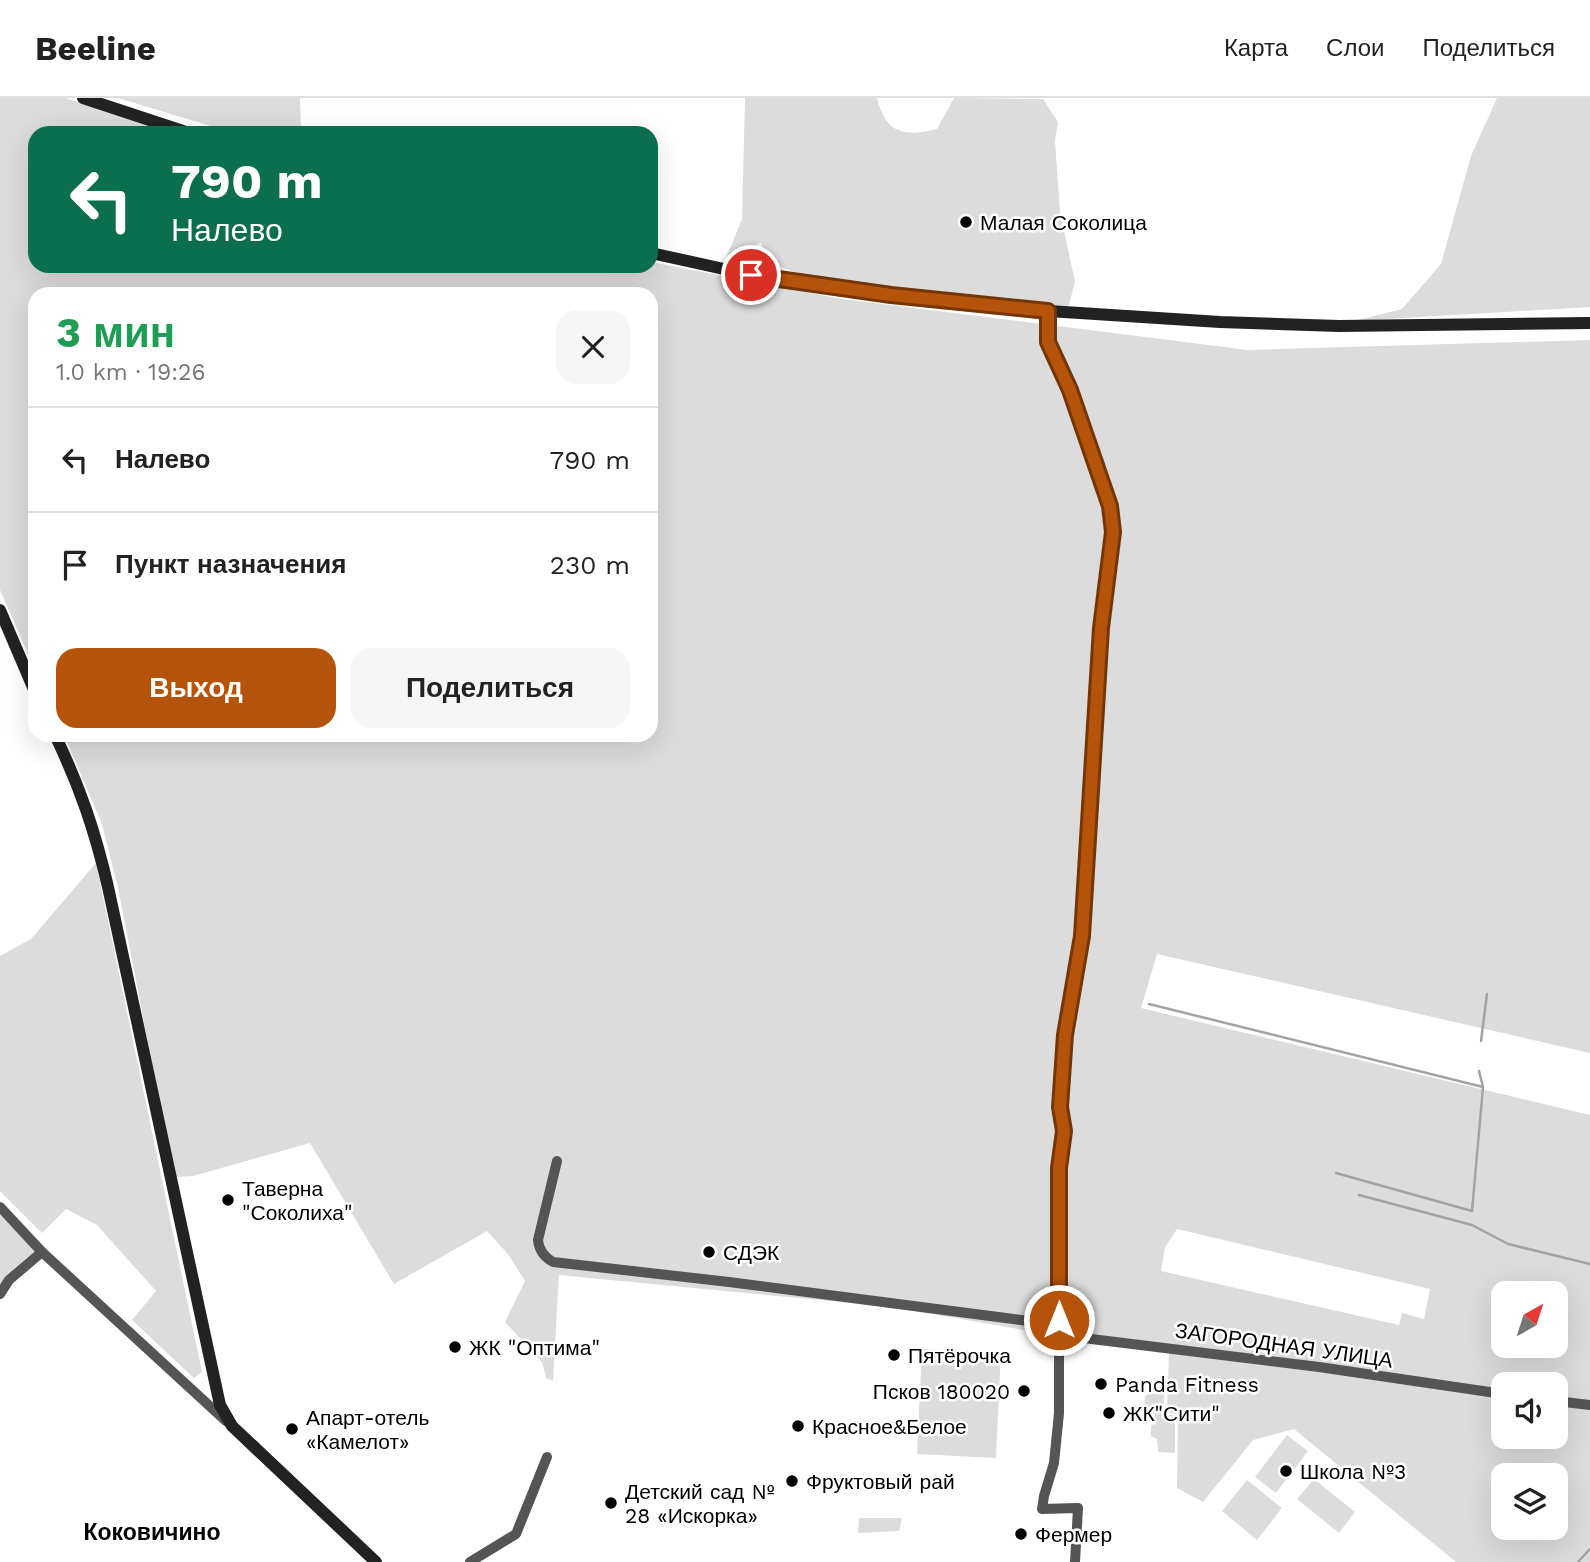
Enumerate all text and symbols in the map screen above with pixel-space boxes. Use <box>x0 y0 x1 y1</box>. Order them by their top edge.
text: Beeline <box>35 29 156 68</box>
text: Карта <box>1224 34 1288 62</box>
text: Слои <box>1326 34 1384 62</box>
text: Поделиться <box>1422 34 1555 62</box>
text: 790 m <box>171 152 323 210</box>
icon: left <box>56 154 147 245</box>
place label: Малая Соколица <box>980 210 1147 235</box>
text: Налево <box>171 211 283 249</box>
marker: Малая Соколица <box>958 214 974 230</box>
pin <box>721 245 781 305</box>
icon: arrive <box>732 256 770 294</box>
text: 3 мин <box>56 308 175 357</box>
button: close <box>556 310 630 384</box>
text: 1.0 km · 19:26 <box>56 359 205 386</box>
icon: left <box>56 441 94 479</box>
text: Налево <box>115 444 210 474</box>
text: 790 m <box>550 445 630 475</box>
icon: arrive <box>56 546 94 584</box>
text: Пункт назначения <box>115 549 346 579</box>
text: 230 m <box>550 550 630 580</box>
button: Выход <box>56 648 336 728</box>
button: Поделиться <box>350 648 630 728</box>
place label: Таверна "Соколиха" <box>242 1176 352 1225</box>
marker: Таверна "Соколиха" <box>220 1192 236 1208</box>
place label: СДЭК <box>723 1240 780 1265</box>
marker: СДЭК <box>701 1244 717 1260</box>
north arrow <box>1491 1281 1568 1358</box>
map controls <box>1491 1281 1568 1540</box>
position arrow <box>1022 1283 1096 1357</box>
street label: ЗАГОРОДНАЯ УЛИЦА <box>1174 1317 1394 1373</box>
place label: ЖК "Оптима" <box>469 1335 600 1360</box>
marker: ЖК "Оптима" <box>447 1339 463 1355</box>
place label: Пятёрочка <box>908 1343 1011 1368</box>
marker: Пятёрочка <box>886 1347 902 1363</box>
place label: Panda Fitness <box>1115 1372 1259 1397</box>
button: sound <box>1491 1372 1568 1449</box>
marker: Panda Fitness <box>1093 1376 1109 1392</box>
place label: Псков 180020 <box>873 1379 1010 1404</box>
marker: Псков 180020 <box>1016 1383 1032 1399</box>
place label: ЖК"Сити" <box>1123 1401 1220 1426</box>
place label: Апарт-отель «Камелот» <box>306 1405 429 1454</box>
marker: ЖК"Сити" <box>1101 1405 1117 1421</box>
place label: Красное&Белое <box>812 1414 967 1439</box>
marker: Красное&Белое <box>790 1418 806 1434</box>
marker: Апарт-отель «Камелот» <box>284 1421 300 1437</box>
place label: Школа №3 <box>1300 1459 1406 1484</box>
marker: Школа №3 <box>1278 1463 1294 1479</box>
button: layers <box>1491 1463 1568 1540</box>
place label: Фруктовый рай <box>806 1469 955 1494</box>
marker: Фруктовый рай <box>784 1473 800 1489</box>
place label: Детский сад № 28 «Искорка» <box>625 1479 774 1528</box>
marker: Детский сад № 28 «Искорка» <box>603 1495 619 1511</box>
district label: Коковичино <box>83 1519 221 1546</box>
place label: Фермер <box>1035 1522 1112 1547</box>
marker: Фермер <box>1013 1526 1029 1542</box>

